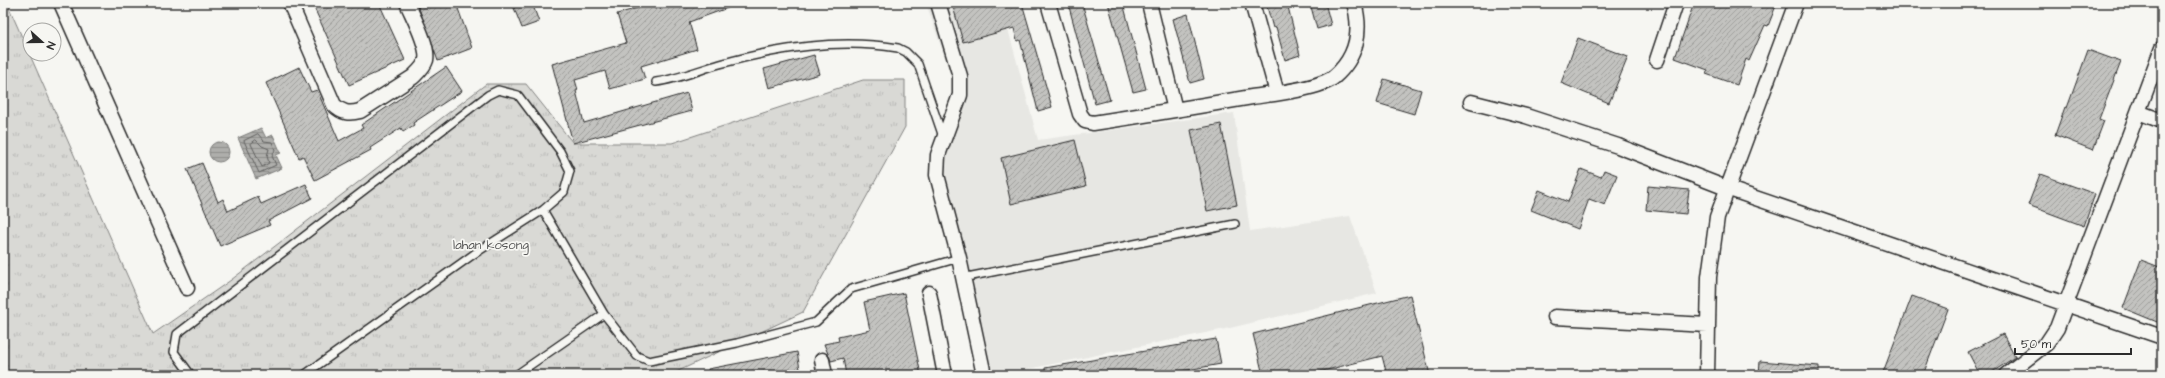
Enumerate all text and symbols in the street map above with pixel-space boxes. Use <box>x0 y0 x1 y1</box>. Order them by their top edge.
north arrow <box>22 22 62 62</box>
text: N <box>43 39 59 51</box>
park label: lahan kosong <box>453 236 529 255</box>
scale bar <box>2015 330 2131 356</box>
text: 50 m <box>2021 336 2052 353</box>

